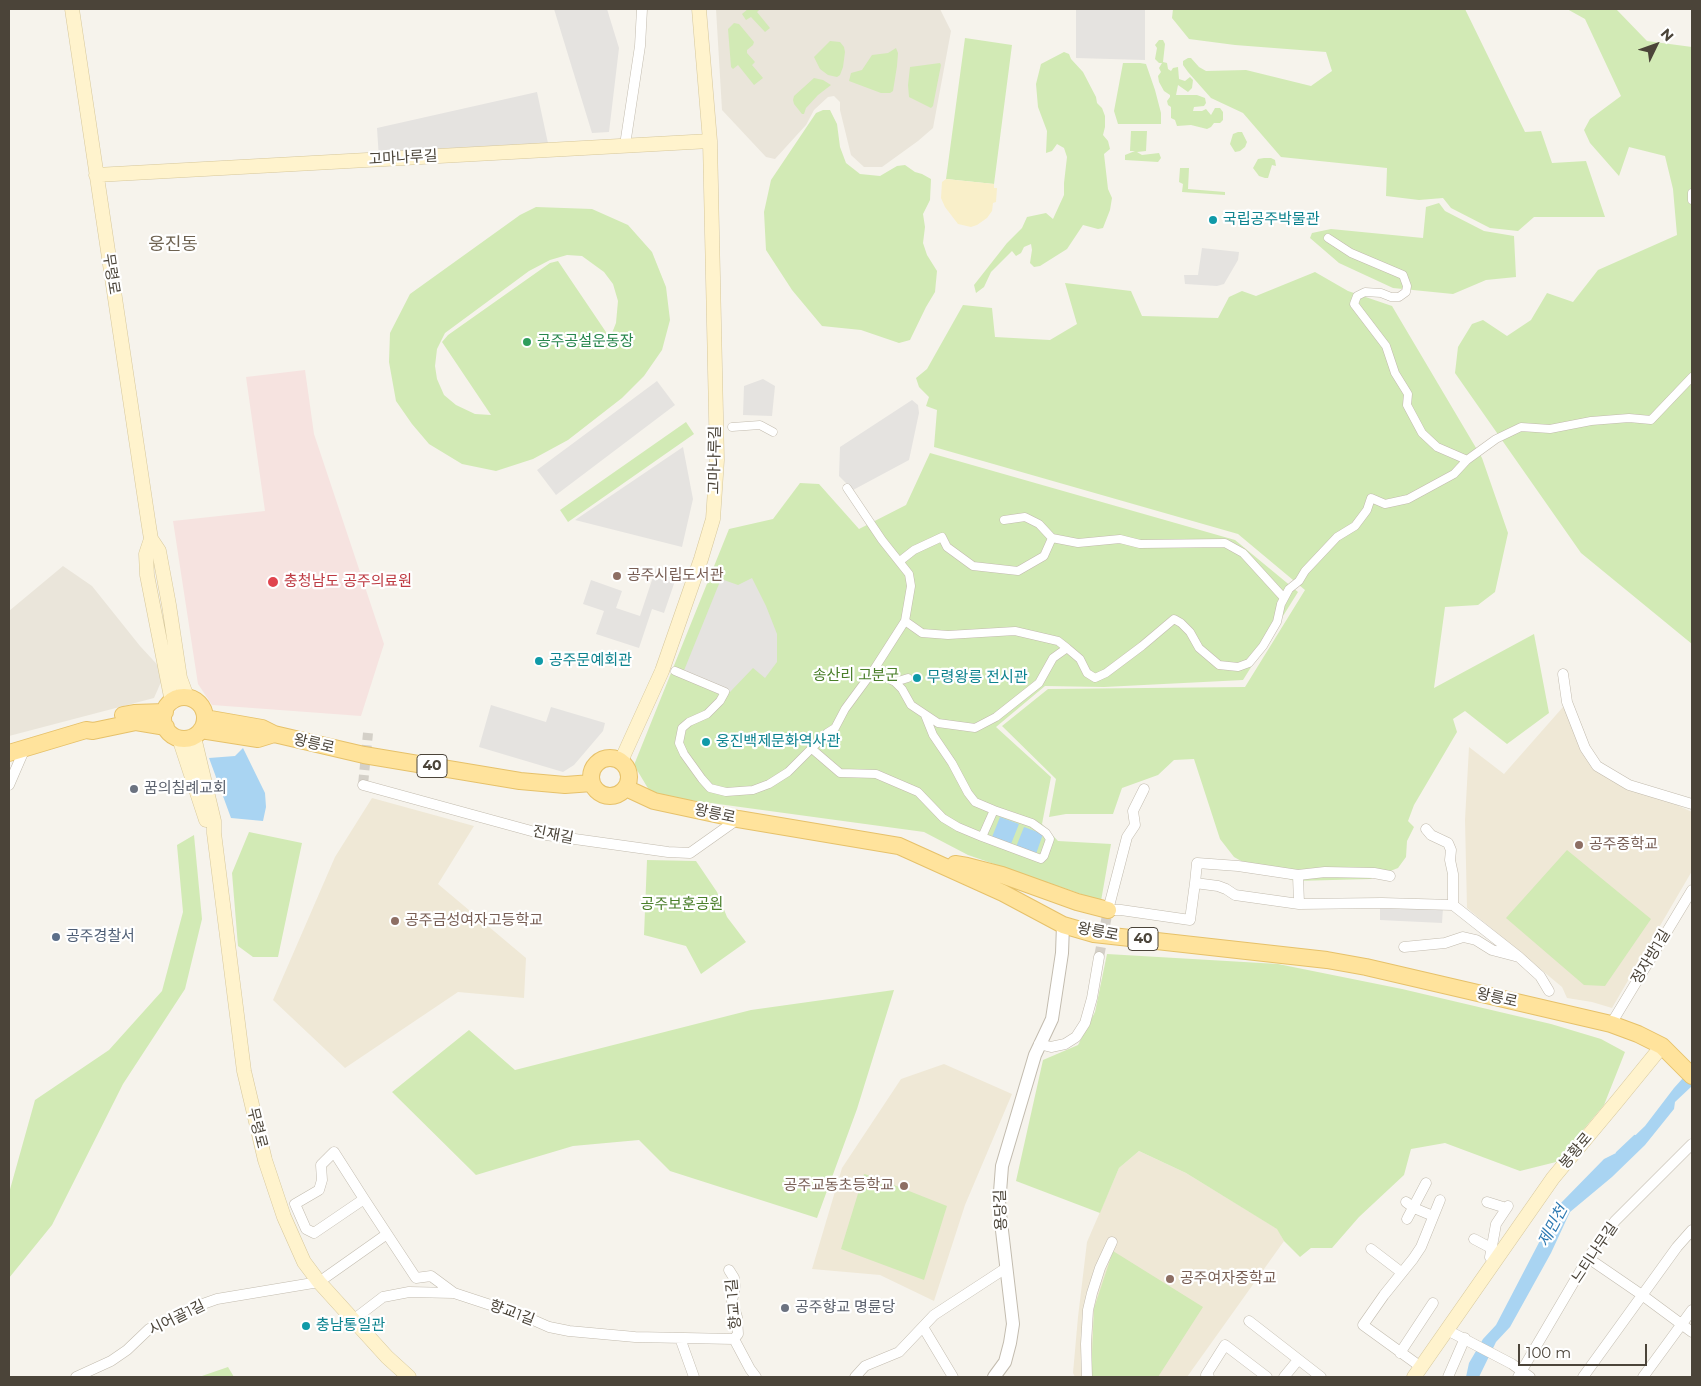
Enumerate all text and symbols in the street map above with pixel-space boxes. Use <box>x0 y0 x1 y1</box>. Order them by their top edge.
north arrow <box>1631 20 1681 70</box>
text: N <box>1657 25 1678 45</box>
street label: 고마나루길 <box>368 147 438 169</box>
place label: 국립공주박물관 <box>1223 211 1320 229</box>
marker: 국립공주박물관 <box>1207 214 1219 226</box>
district label: 웅진동 <box>148 234 198 256</box>
street label: 무령로 <box>99 252 123 296</box>
place label: 공주공설운동장 <box>537 333 634 351</box>
marker: 공주공설운동장 <box>521 336 533 348</box>
street label: 고마나루길 <box>705 425 725 495</box>
place label: 공주시립도서관 <box>627 567 724 585</box>
marker: 공주시립도서관 <box>611 570 623 582</box>
place label: 충청남도 공주의료원 <box>284 573 412 591</box>
marker: 충청남도 공주의료원 <box>266 575 280 589</box>
place label: 공주문예회관 <box>549 652 632 670</box>
marker: 공주문예회관 <box>533 655 545 667</box>
park label: 송산리 고분군 <box>813 667 899 685</box>
place label: 무령왕릉 전시관 <box>927 669 1028 687</box>
marker: 무령왕릉 전시관 <box>911 672 923 684</box>
street label: 왕릉로 <box>292 731 336 757</box>
place label: 웅진백제문화역사관 <box>716 733 840 751</box>
marker: 웅진백제문화역사관 <box>700 736 712 748</box>
road number: 40 <box>417 754 447 778</box>
place label: 꿈의침례교회 <box>144 780 227 798</box>
marker: 꿈의침례교회 <box>128 783 140 795</box>
street label: 왕릉로 <box>693 801 737 827</box>
street label: 진재길 <box>531 822 575 848</box>
place label: 공주중학교 <box>1589 836 1658 854</box>
marker: 공주중학교 <box>1573 839 1585 851</box>
park label: 공주보훈공원 <box>641 896 723 914</box>
place label: 공주금성여자고등학교 <box>405 912 543 930</box>
marker: 공주금성여자고등학교 <box>389 915 401 927</box>
street label: 왕릉로 <box>1076 919 1120 945</box>
street label: 정자방1길 <box>1628 926 1674 988</box>
place label: 공주경찰서 <box>66 928 135 946</box>
road number: 40 <box>1128 928 1158 951</box>
marker: 공주경찰서 <box>50 931 62 943</box>
street label: 왕릉로 <box>1475 985 1519 1011</box>
street label: 무령로 <box>243 1106 271 1150</box>
street label: 봉황로 <box>1556 1129 1596 1173</box>
place label: 공주교동초등학교 <box>784 1177 894 1195</box>
marker: 공주교동초등학교 <box>898 1180 910 1192</box>
street label: 용당길 <box>991 1189 1011 1231</box>
water label: 제민천 <box>1534 1202 1572 1250</box>
street label: 느티나무길 <box>1568 1219 1622 1287</box>
place label: 공주여자중학교 <box>1180 1270 1277 1288</box>
marker: 공주여자중학교 <box>1164 1273 1176 1285</box>
street label: 향교 1길 <box>723 1278 745 1330</box>
street label: 시어골1길 <box>146 1297 208 1339</box>
street label: 향교1길 <box>487 1297 537 1329</box>
place label: 공주향교 명륜당 <box>795 1299 896 1317</box>
marker: 공주향교 명륜당 <box>779 1302 791 1314</box>
place label: 충남통일관 <box>316 1317 385 1335</box>
marker: 충남통일관 <box>300 1320 312 1332</box>
scale bar <box>1521 1334 1650 1366</box>
text: 100 m <box>1526 1343 1571 1362</box>

